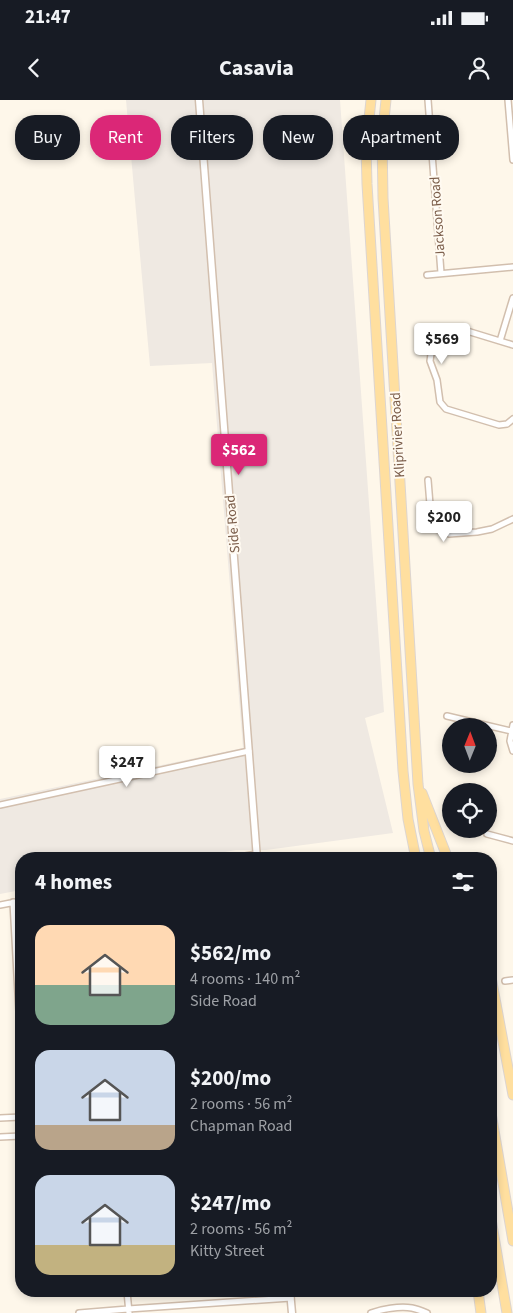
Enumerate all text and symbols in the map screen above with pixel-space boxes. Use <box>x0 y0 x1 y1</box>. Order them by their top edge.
text: 21:47 <box>25 4 71 31</box>
text: Casavia <box>219 52 294 84</box>
icon: back <box>20 54 48 82</box>
icon: person <box>465 54 493 82</box>
chip: Buy <box>15 115 80 160</box>
chip: Rent <box>90 115 161 160</box>
chip: Filters <box>171 115 253 160</box>
chip: New <box>263 115 333 160</box>
chip: Apartment <box>343 115 459 160</box>
street label: Jackson Road <box>425 176 451 258</box>
pin: $569 <box>412 322 472 365</box>
text: $569 <box>425 328 459 350</box>
street label: Kliprivier Road <box>386 392 410 478</box>
pin: $562 <box>209 434 269 476</box>
text: $562 <box>222 439 256 461</box>
street label: Side Road <box>220 494 246 554</box>
pin: $200 <box>414 500 474 543</box>
text: $200 <box>427 506 461 528</box>
north arrow <box>442 718 498 772</box>
map controls <box>442 718 497 838</box>
pin: $247 <box>97 746 157 788</box>
text: $247 <box>110 751 144 773</box>
button: locate <box>442 783 497 838</box>
text: 4 homes <box>35 867 112 897</box>
icon: filters <box>449 868 477 896</box>
text: $562/mo <box>190 938 271 968</box>
icon: home <box>75 945 135 1005</box>
text: 4 rooms · 140 m² <box>190 968 300 990</box>
text: Side Road <box>190 990 257 1012</box>
text: $200/mo <box>190 1063 271 1093</box>
icon: home <box>75 1070 135 1130</box>
text: 2 rooms · 56 m² <box>190 1093 292 1115</box>
text: Chapman Road <box>190 1115 292 1137</box>
text: $247/mo <box>190 1188 271 1218</box>
icon: home <box>75 1195 135 1255</box>
text: 2 rooms · 56 m² <box>190 1218 292 1240</box>
text: Kitty Street <box>190 1240 264 1262</box>

